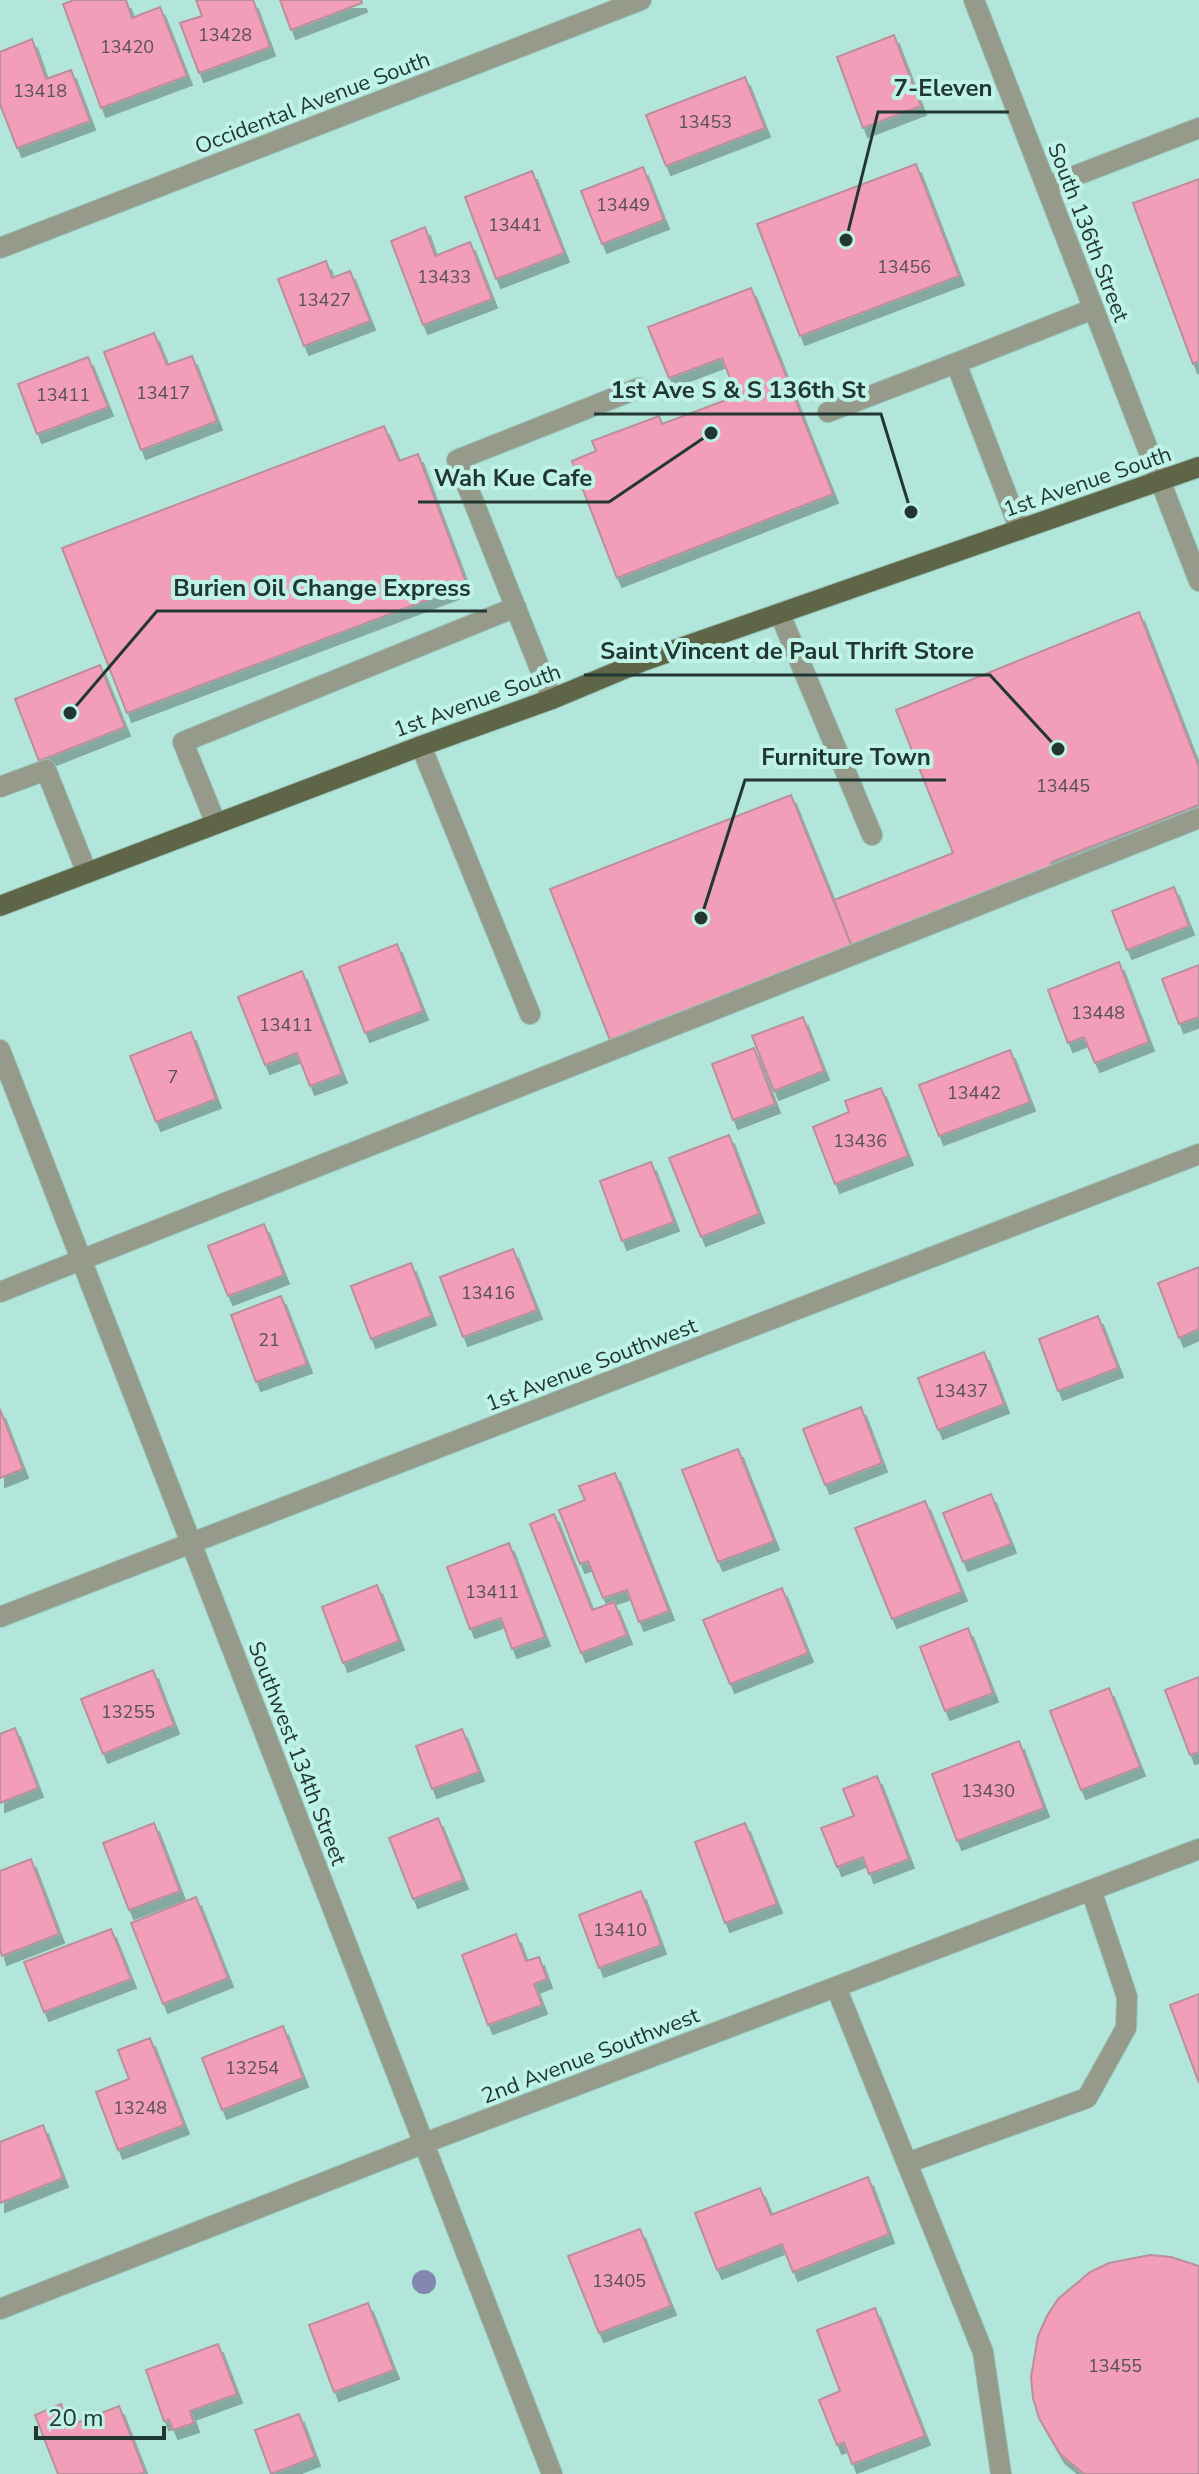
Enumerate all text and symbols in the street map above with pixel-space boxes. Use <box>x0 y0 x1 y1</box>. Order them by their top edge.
house number: 13428 <box>198 23 252 47</box>
house number: 13420 <box>100 35 154 59</box>
street label: Occidental Avenue South <box>191 44 434 162</box>
callout: 7-Eleven <box>878 64 1009 112</box>
text: 7-Eleven <box>894 72 992 104</box>
house number: 13418 <box>13 79 67 103</box>
house number: 13453 <box>678 110 732 134</box>
street label: South 136th Street <box>1040 139 1136 326</box>
house number: 13449 <box>596 193 650 217</box>
house number: 13441 <box>488 213 542 237</box>
house number: 13456 <box>877 255 931 279</box>
house number: 13433 <box>417 265 471 289</box>
house number: 13427 <box>297 288 351 312</box>
callout: 1st Ave S & S 136th St <box>594 366 881 414</box>
text: 1st Ave S & S 136th St <box>610 374 866 406</box>
house number: 13417 <box>136 381 190 405</box>
house number: 13411 <box>36 383 90 407</box>
street label: 1st Avenue South <box>999 439 1175 525</box>
callout: Wah Kue Cafe <box>418 454 609 502</box>
text: Wah Kue Cafe <box>434 462 592 494</box>
callout: Burien Oil Change Express <box>157 563 487 611</box>
text: Burien Oil Change Express <box>173 572 471 604</box>
callout: Saint Vincent de Paul Thrift Store <box>584 627 990 675</box>
text: Saint Vincent de Paul Thrift Store <box>600 635 974 667</box>
street label: 1st Avenue South <box>390 657 565 745</box>
callout: Furniture Town <box>745 732 946 780</box>
text: Furniture Town <box>761 741 931 773</box>
house number: 13445 <box>1036 774 1090 798</box>
house number: 13448 <box>1071 1001 1125 1025</box>
house number: 13411 <box>259 1013 313 1037</box>
house number: 7 <box>168 1065 178 1089</box>
house number: 13442 <box>947 1081 1001 1105</box>
house number: 13436 <box>833 1129 887 1153</box>
house number: 13416 <box>461 1281 515 1305</box>
street label: 1st Avenue Southwest <box>481 1311 702 1419</box>
house number: 21 <box>258 1328 280 1352</box>
house number: 13437 <box>934 1379 988 1403</box>
house number: 13411 <box>465 1580 519 1604</box>
street label: Southwest 134th Street <box>240 1637 354 1870</box>
house number: 13255 <box>101 1700 155 1724</box>
house number: 13430 <box>961 1779 1015 1803</box>
house number: 13410 <box>593 1918 647 1942</box>
street label: 2nd Avenue Southwest <box>477 2000 704 2111</box>
house number: 13254 <box>225 2056 279 2080</box>
house number: 13248 <box>113 2096 167 2120</box>
house number: 13405 <box>592 2269 646 2293</box>
house number: 13455 <box>1088 2354 1142 2378</box>
scale bar <box>36 2390 164 2440</box>
text: 20 m <box>48 2402 104 2434</box>

